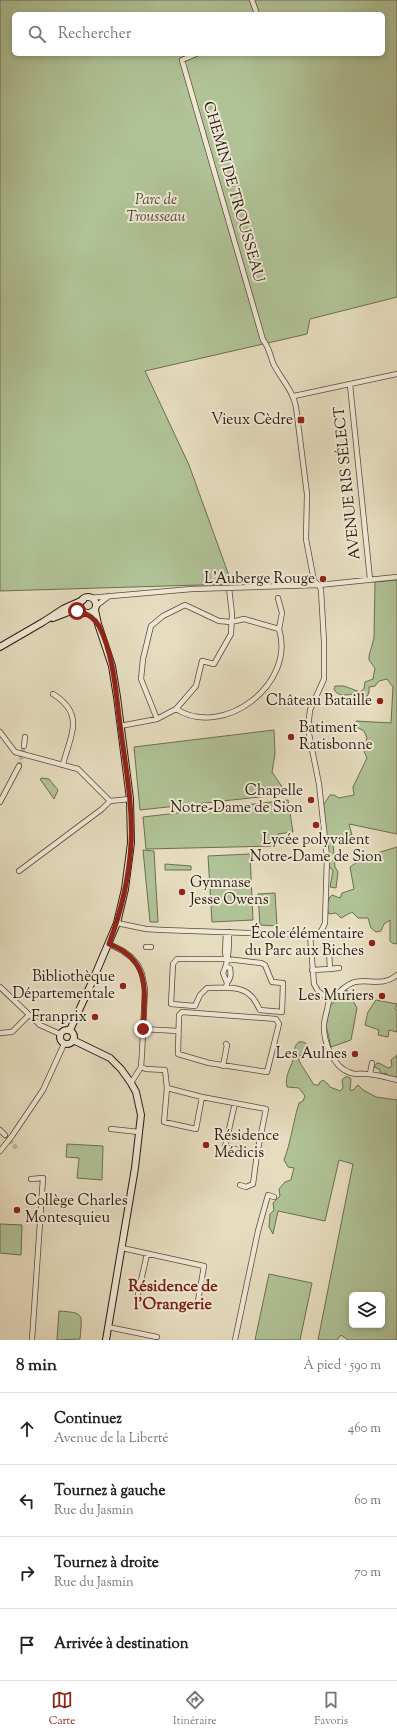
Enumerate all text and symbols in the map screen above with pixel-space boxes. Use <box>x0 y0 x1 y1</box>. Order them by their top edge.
search box <box>12 12 385 56</box>
icon: search <box>26 23 48 45</box>
text: Rechercher <box>58 24 131 45</box>
street label: CHEMIN DE TROUSSEAU <box>197 99 269 285</box>
park label: Parc de Trousseau <box>126 190 186 228</box>
street label: AVENUE RIS SÉLECT <box>328 405 367 561</box>
place label: Vieux Cèdre <box>211 410 293 431</box>
marker: Vieux Cèdre <box>296 415 306 425</box>
place label: L'Auberge Rouge <box>204 569 315 590</box>
marker: L'Auberge Rouge <box>318 574 328 584</box>
route start <box>68 602 86 620</box>
place label: Château Bataille <box>266 691 372 712</box>
marker: Château Bataille <box>375 696 385 706</box>
place label: Batiment Ratisbonne <box>299 718 373 756</box>
marker: Batiment Ratisbonne <box>286 732 296 742</box>
place label: Chapelle Notre-Dame de Sion <box>170 781 303 819</box>
marker: Chapelle Notre-Dame de Sion <box>306 795 316 805</box>
marker: Lycée polyvalent Notre-Dame de Sion <box>311 820 321 830</box>
place label: Lycée polyvalent Notre-Dame de Sion <box>250 830 382 868</box>
place label: Gymnase Jesse Owens <box>189 873 269 911</box>
marker: Gymnase Jesse Owens <box>177 887 187 897</box>
place label: École élémentaire du Parc aux Biches <box>245 923 364 962</box>
marker: École élémentaire du Parc aux Biches <box>367 938 377 948</box>
place label: Bibliothèque Départementale <box>12 967 115 1005</box>
marker: Bibliothèque Départementale <box>118 981 128 991</box>
place label: Les Muriers <box>298 986 374 1007</box>
marker: Les Muriers <box>377 991 387 1001</box>
place label: Franprix <box>31 1007 87 1028</box>
marker: Franprix <box>90 1012 100 1022</box>
route end <box>134 1020 152 1038</box>
place label: Les Aulnes <box>276 1044 347 1065</box>
marker: Les Aulnes <box>350 1049 360 1059</box>
place label: Résidence Médicis <box>214 1126 279 1164</box>
marker: Résidence Médicis <box>201 1140 211 1150</box>
place label: Collège Charles Montesquieu <box>25 1191 128 1229</box>
marker: Collège Charles Montesquieu <box>12 1205 22 1215</box>
district label: Résidence de l'Orangerie <box>128 1276 218 1317</box>
map controls <box>349 1292 385 1328</box>
button: layers <box>349 1292 385 1328</box>
text: 8 min <box>16 1354 57 1378</box>
text: À pied · 590 m <box>303 1357 381 1375</box>
text: Continuez <box>54 1409 122 1430</box>
icon: ahead <box>16 1418 38 1440</box>
text: 460 m <box>348 1420 381 1438</box>
text: Avenue de la Liberté <box>54 1430 169 1448</box>
text: Tournez à gauche <box>54 1481 165 1502</box>
icon: left <box>16 1490 38 1512</box>
text: 60 m <box>354 1492 381 1510</box>
text: Rue du Jasmin <box>54 1502 134 1520</box>
text: Tournez à droite <box>54 1553 159 1574</box>
icon: right <box>16 1562 38 1584</box>
text: 70 m <box>354 1564 381 1582</box>
text: Rue du Jasmin <box>54 1574 134 1592</box>
icon: arrive <box>16 1634 38 1656</box>
text: Arrivée à destination <box>54 1634 189 1655</box>
tab: Carte <box>49 1689 75 1729</box>
tab: Itinéraire <box>173 1689 217 1729</box>
tab: Favoris <box>314 1689 348 1729</box>

